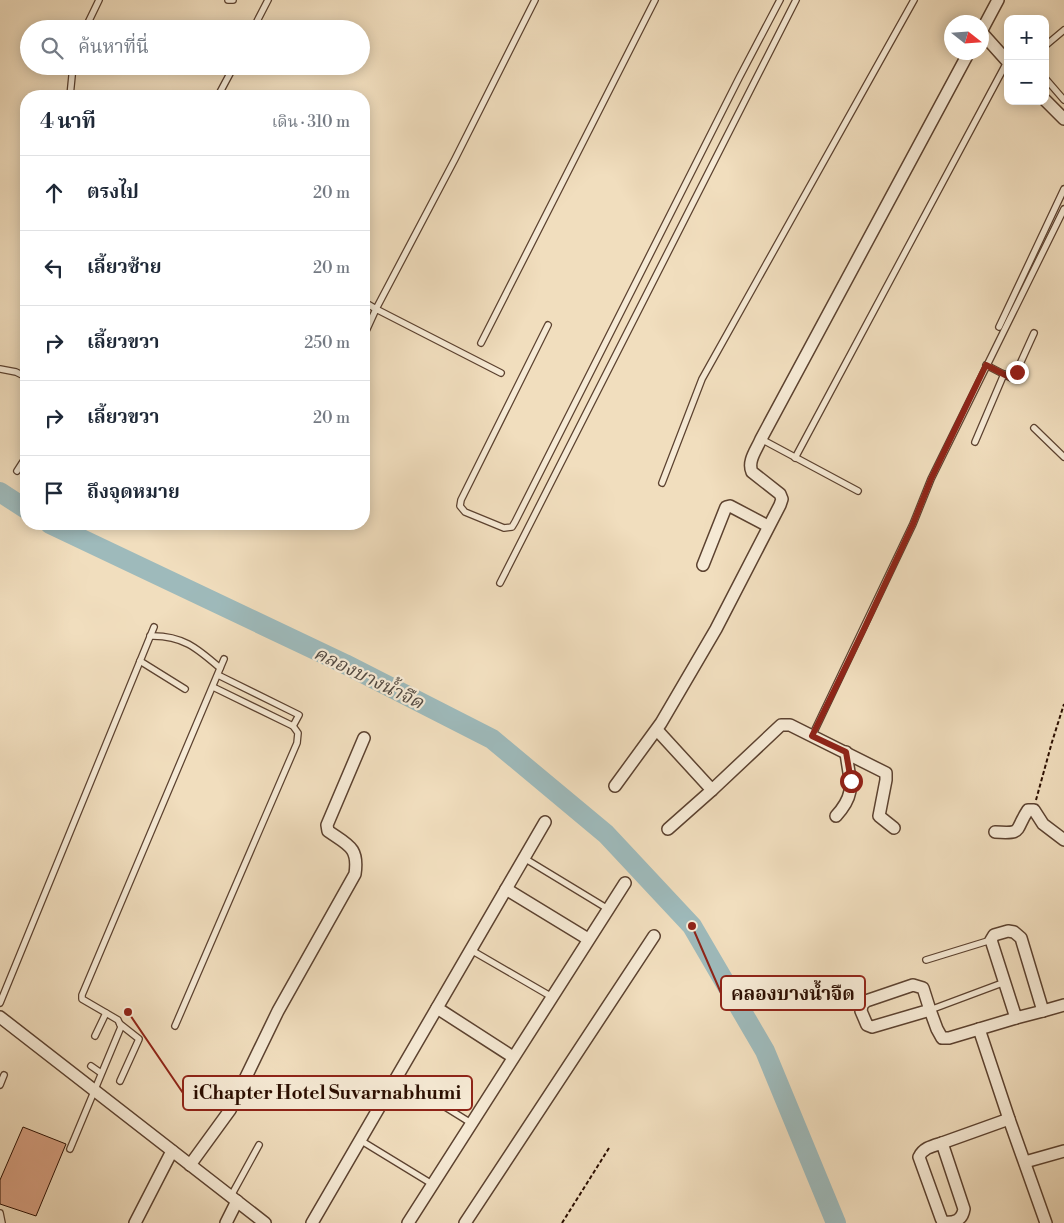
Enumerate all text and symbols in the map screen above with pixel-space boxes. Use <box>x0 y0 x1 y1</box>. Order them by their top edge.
north arrow <box>944 15 989 60</box>
map controls <box>1004 15 1049 105</box>
button: + <box>1004 15 1049 60</box>
search box <box>20 20 370 75</box>
icon: search <box>38 34 66 62</box>
text: ค้นหาที่นี่ <box>78 35 149 59</box>
button: − <box>1004 60 1049 105</box>
text: 4 นาที <box>40 109 96 135</box>
text: เดิน · 310 m <box>272 112 350 132</box>
icon: ahead <box>40 179 68 207</box>
text: ตรงไป <box>87 180 139 204</box>
text: 20 m <box>313 183 350 203</box>
icon: left <box>40 254 68 282</box>
text: เลี้ยวซ้าย <box>87 255 161 279</box>
text: 20 m <box>313 258 350 278</box>
icon: right <box>40 329 68 357</box>
text: เลี้ยวขวา <box>87 330 159 354</box>
text: 250 m <box>304 333 350 353</box>
route end <box>1006 361 1029 384</box>
icon: right <box>40 404 68 432</box>
text: เลี้ยวขวา <box>87 405 159 429</box>
text: 20 m <box>313 408 350 428</box>
icon: arrive <box>40 479 68 507</box>
text: ถึงจุดหมาย <box>87 480 180 504</box>
water label: คลองบางน้ำจืด <box>310 638 429 715</box>
route start <box>840 770 863 793</box>
callout: คลองบางน้ำจืด <box>721 976 865 1010</box>
text: คลองบางน้ำจืด <box>731 979 855 1006</box>
callout: iChapter Hotel Suvarnabhumi <box>183 1076 472 1110</box>
text: iChapter Hotel Suvarnabhumi <box>193 1081 461 1105</box>

